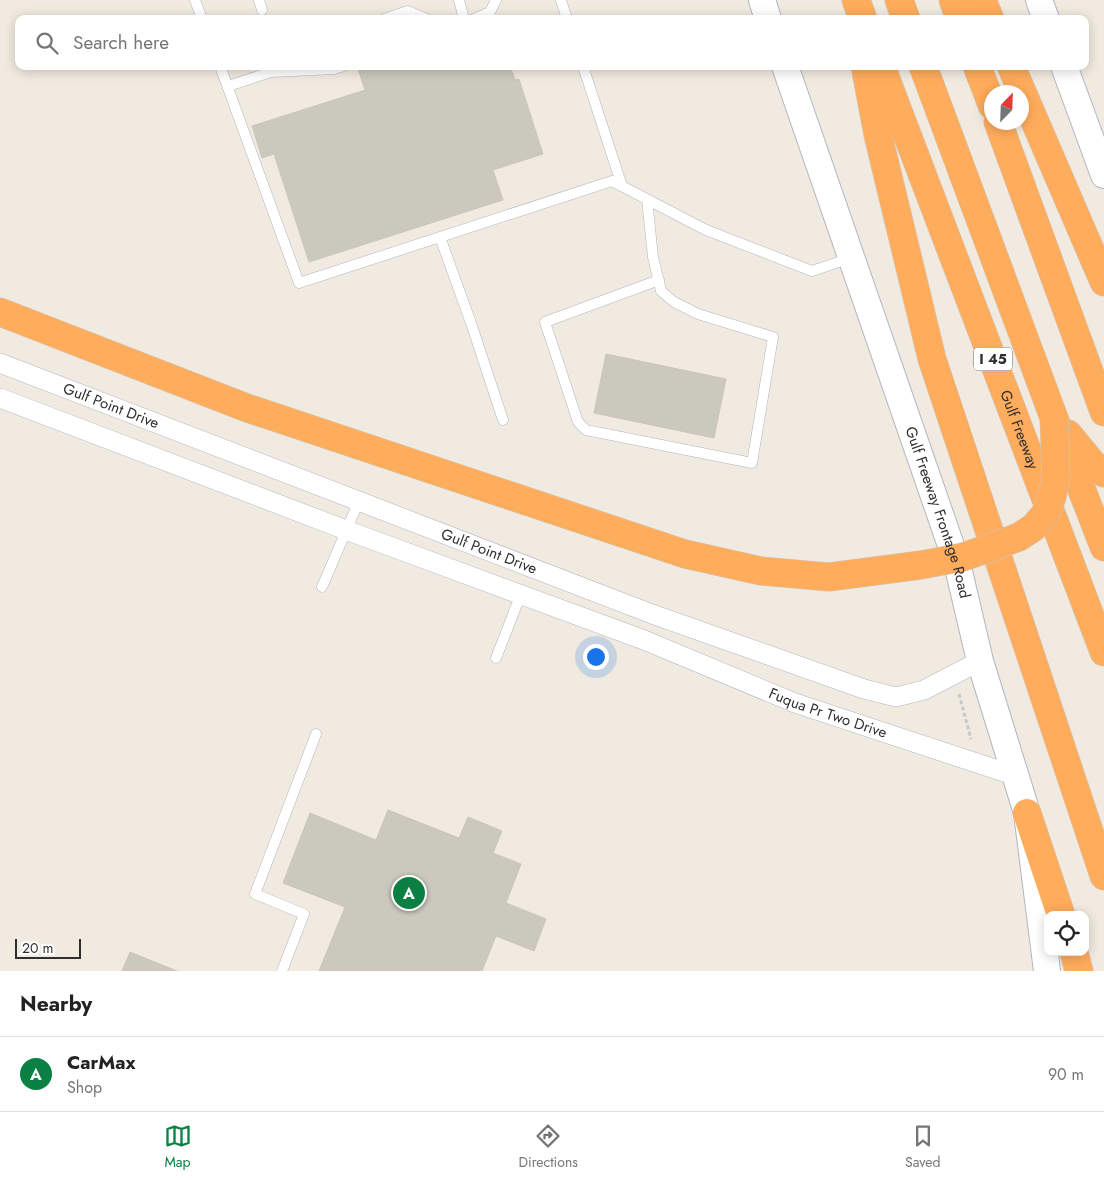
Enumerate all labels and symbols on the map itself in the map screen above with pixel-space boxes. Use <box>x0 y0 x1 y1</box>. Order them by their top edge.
north arrow <box>984 85 1029 130</box>
road number: I 45 <box>974 348 1012 370</box>
street label: Gulf Point Drive <box>60 377 162 434</box>
street label: Gulf Freeway <box>994 387 1045 473</box>
street label: Gulf Freeway Frontage Road <box>900 423 976 601</box>
street label: Gulf Point Drive <box>438 523 540 580</box>
your location <box>583 644 609 670</box>
street label: Fuqua Pr Two Drive <box>766 682 890 744</box>
pin: A <box>393 874 425 912</box>
scale bar <box>15 936 81 959</box>

